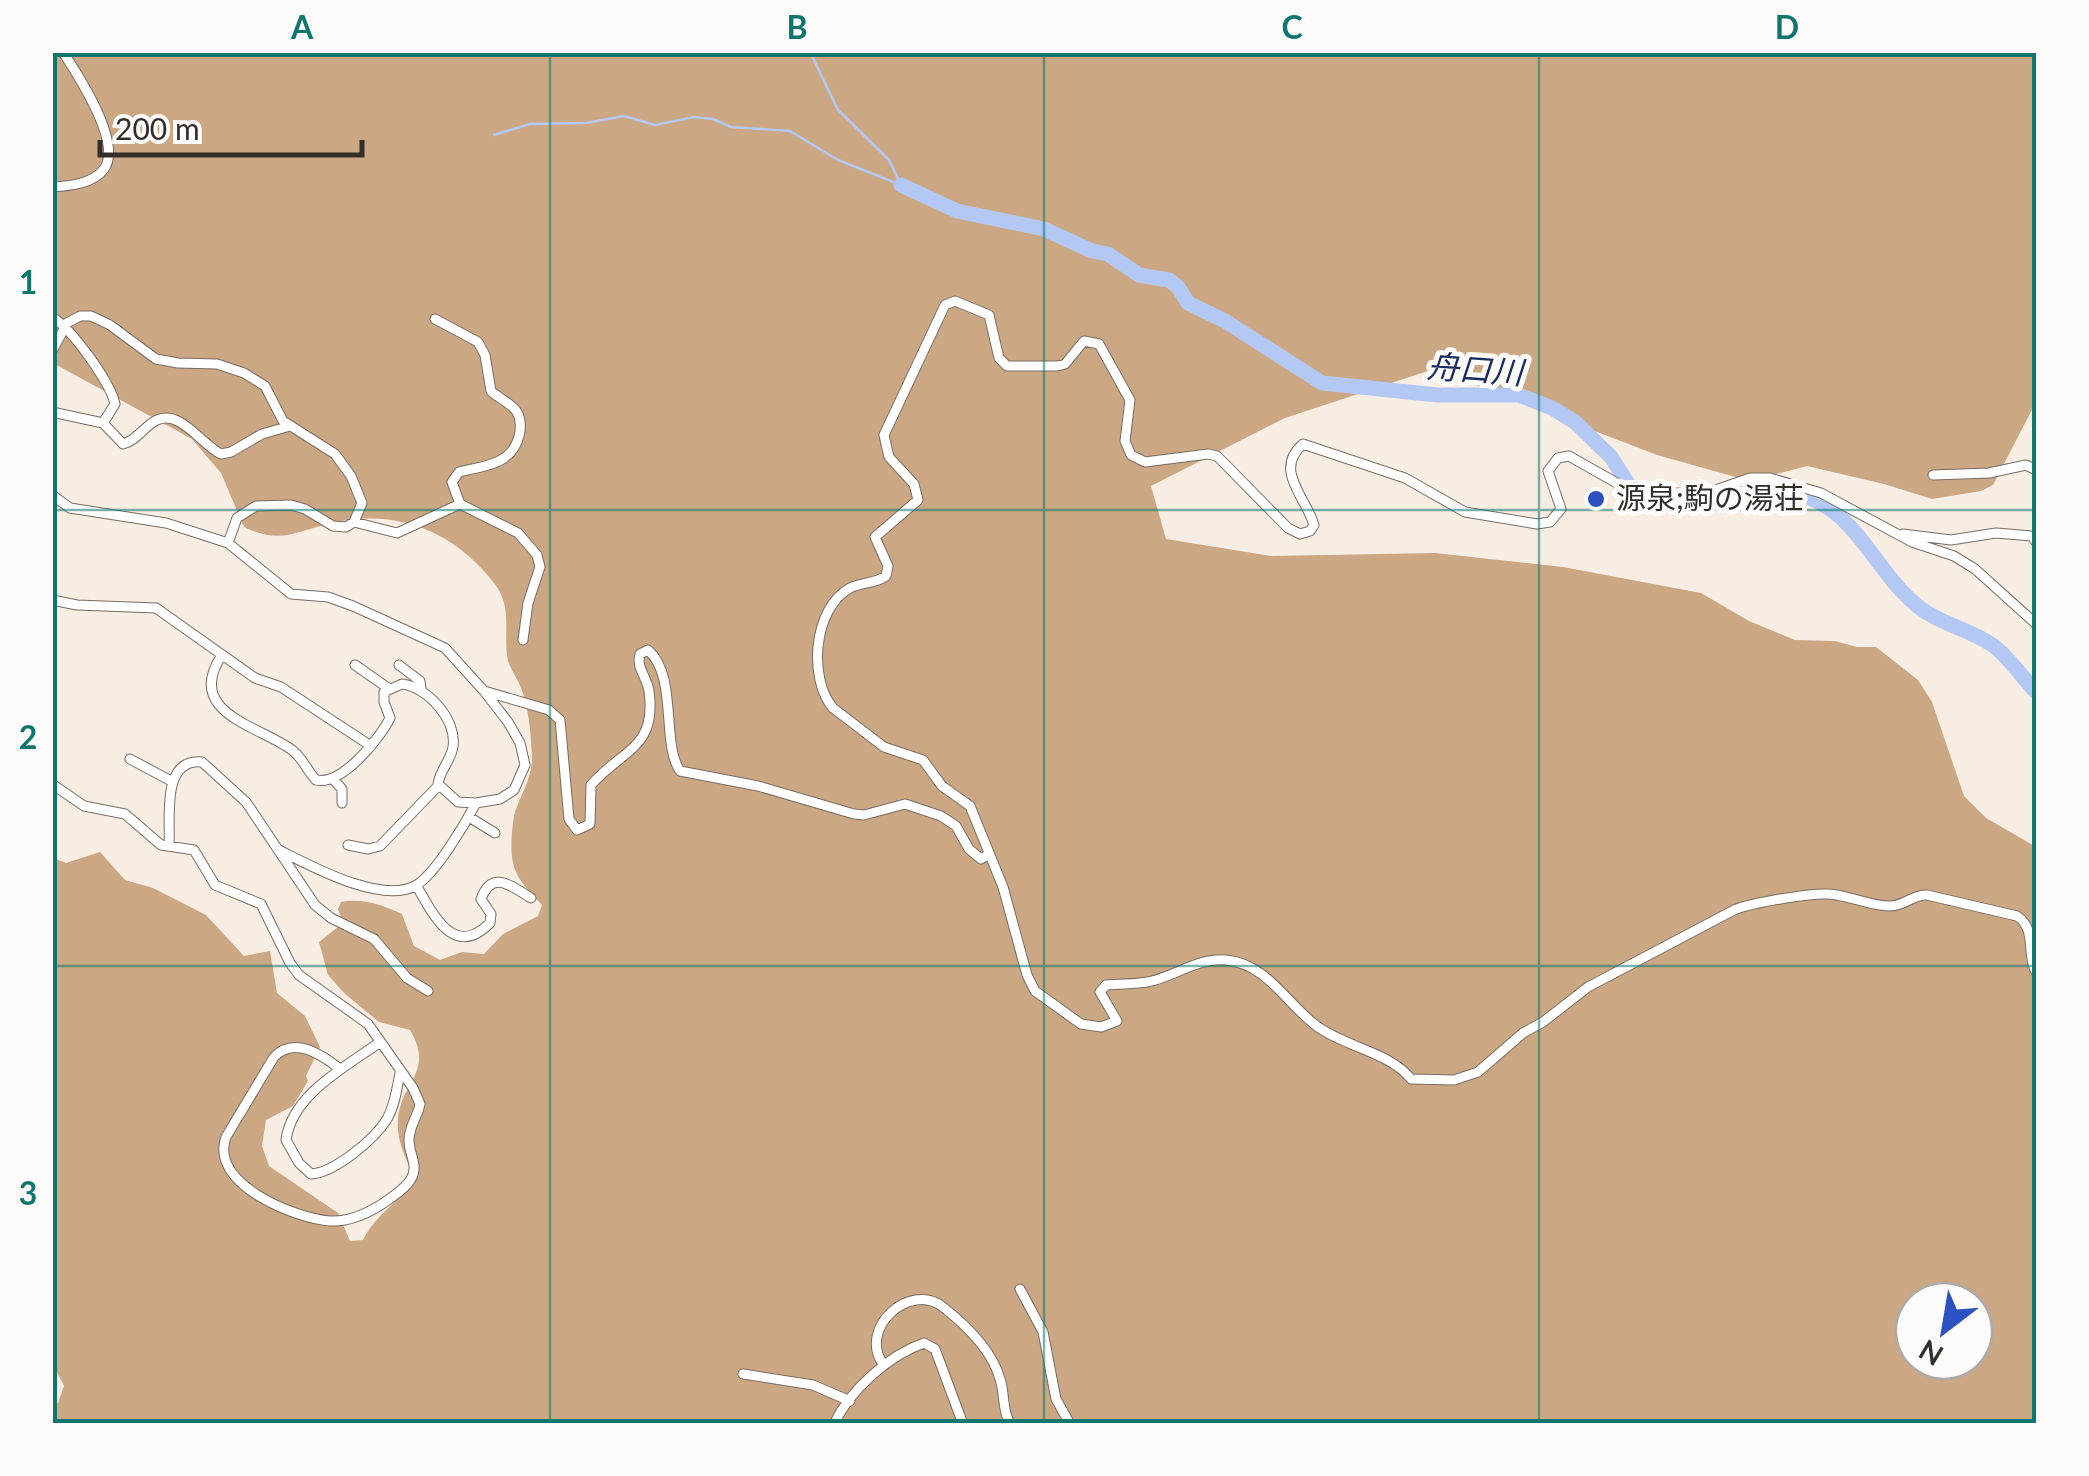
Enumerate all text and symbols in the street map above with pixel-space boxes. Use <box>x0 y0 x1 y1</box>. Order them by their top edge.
text: A <box>290 7 314 46</box>
text: B <box>786 7 808 46</box>
text: C <box>1281 7 1303 46</box>
text: D <box>1775 7 1799 46</box>
scale bar <box>100 95 362 157</box>
text: 200 m <box>115 110 200 146</box>
text: 1 <box>19 262 37 301</box>
water label: 舟口川 <box>1426 346 1527 392</box>
place label: 源泉;駒の湯荘 <box>1616 479 1804 515</box>
marker: 源泉;駒の湯荘 <box>1585 488 1607 510</box>
text: 2 <box>19 717 37 756</box>
text: 3 <box>19 1173 37 1212</box>
north arrow <box>1894 1281 1994 1381</box>
text: N <box>1913 1333 1949 1373</box>

